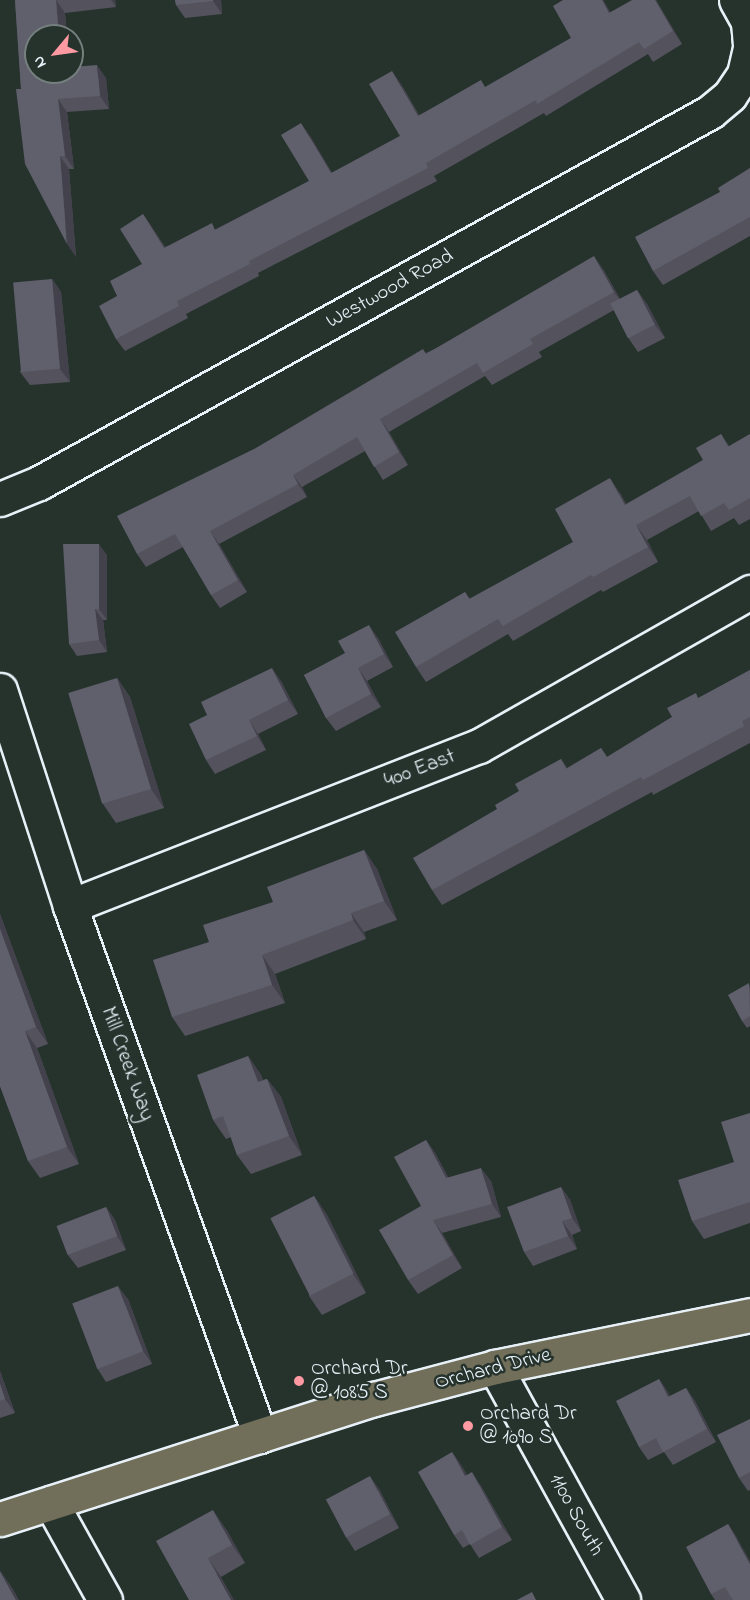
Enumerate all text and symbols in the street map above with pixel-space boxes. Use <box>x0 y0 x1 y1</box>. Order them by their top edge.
north arrow <box>24 24 84 84</box>
text: N <box>27 51 53 72</box>
street label: Westwood Road <box>322 244 458 334</box>
street label: 400 East <box>381 744 459 794</box>
street label: Mill Creek Way <box>95 1004 159 1124</box>
street label: Orchard Drive <box>433 1342 553 1396</box>
place label: Orchard Dr @ 1085 S <box>311 1356 407 1406</box>
marker: Orchard Dr @ 1085 S <box>292 1374 306 1388</box>
place label: Orchard Dr @ 1090 S <box>480 1401 576 1451</box>
marker: Orchard Dr @ 1090 S <box>461 1419 475 1433</box>
street label: 1100 South <box>543 1469 609 1561</box>

